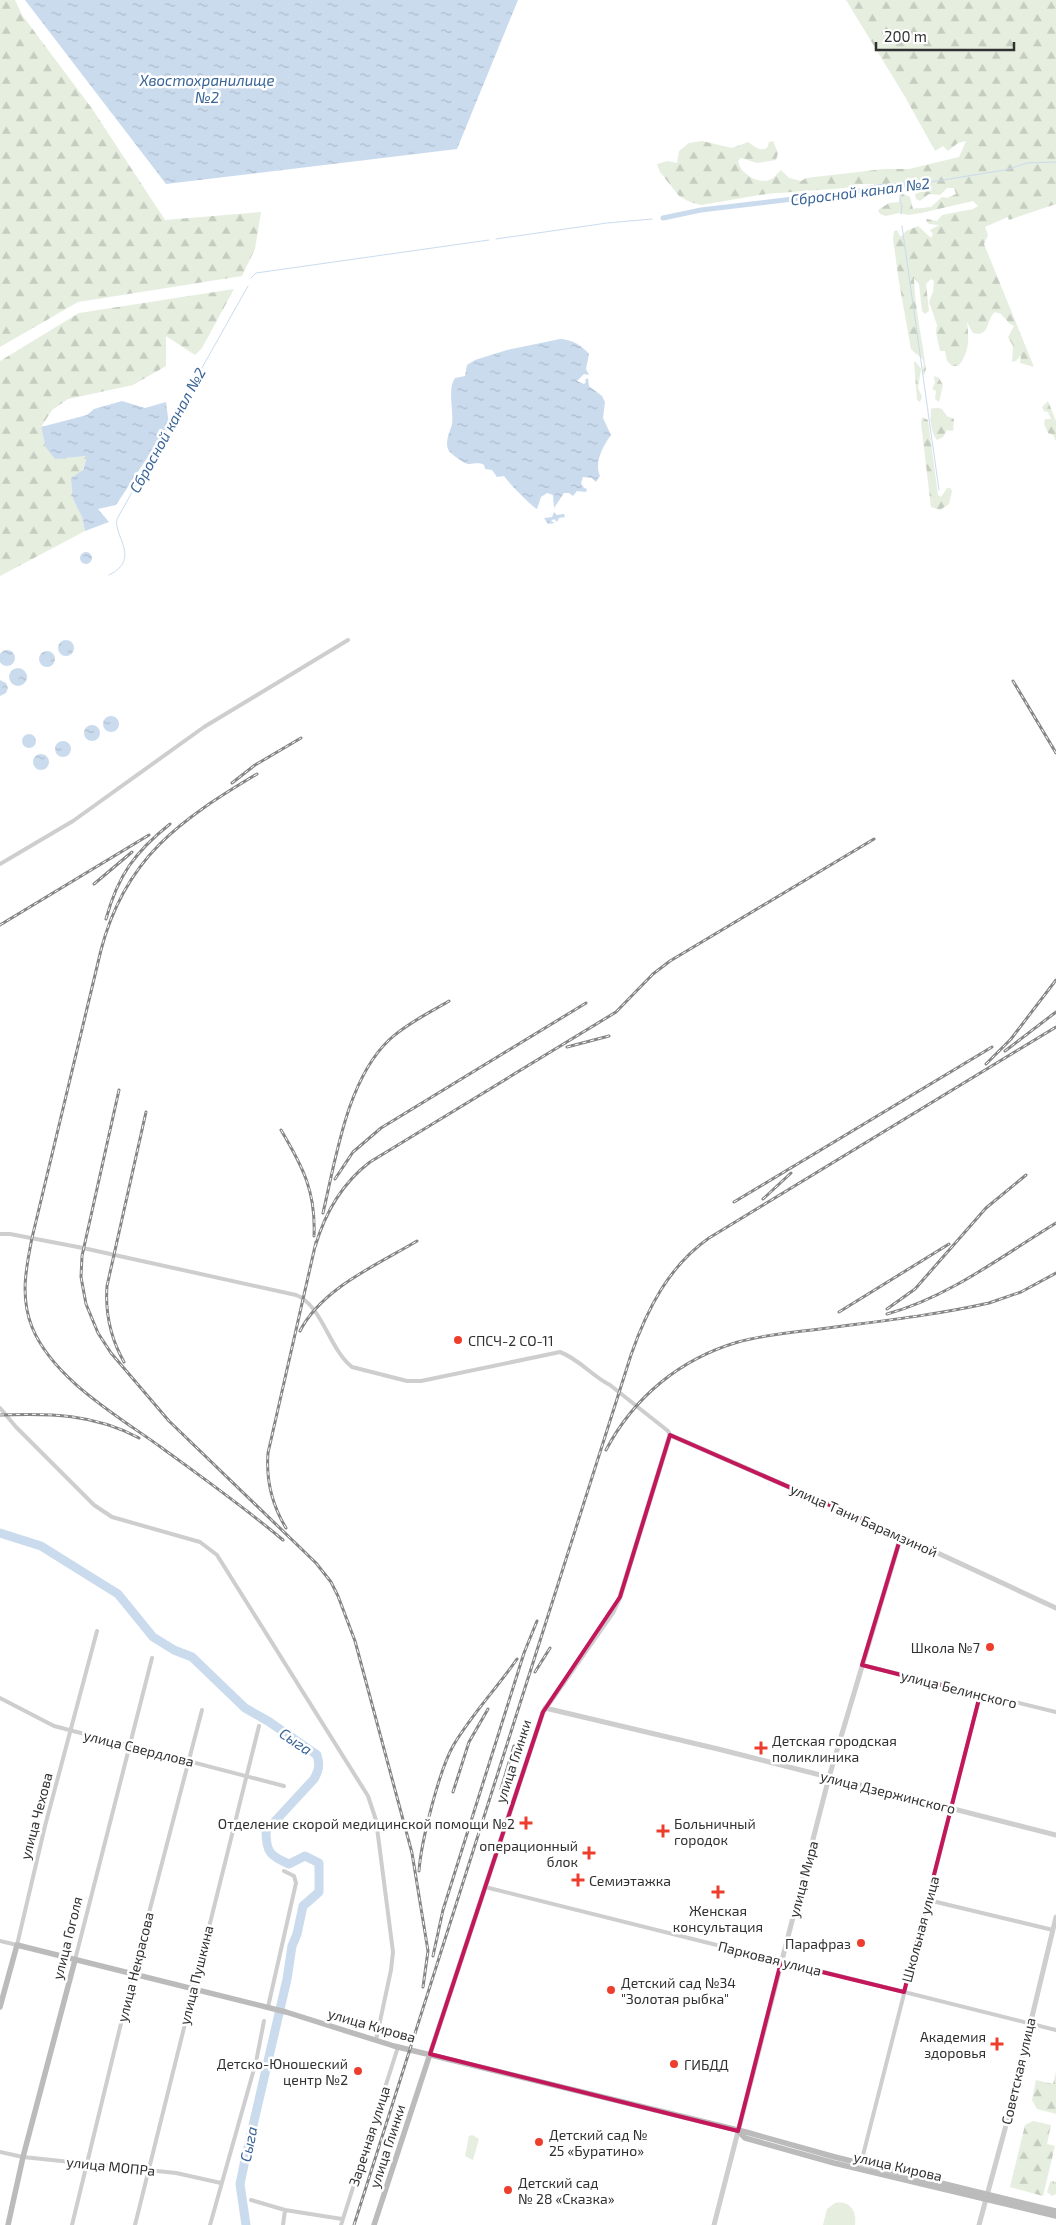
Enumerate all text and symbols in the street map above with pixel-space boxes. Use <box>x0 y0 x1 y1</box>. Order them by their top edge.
scale bar <box>876 20 1014 52</box>
text: 200 m <box>884 27 927 45</box>
water label: Хвостохранилище №2 <box>138 71 275 106</box>
water label: Сбросной канал №2 <box>789 174 931 208</box>
water label: Сбросной канал №2 <box>125 364 209 496</box>
place label: СПСЧ-2 СО-11 <box>468 1332 554 1349</box>
marker: СПСЧ-2 СО-11 <box>452 1334 464 1346</box>
street label: улица Тани Барамзиной <box>788 1480 940 1560</box>
place label: Школа №7 <box>911 1639 980 1656</box>
marker: Школа №7 <box>984 1641 996 1653</box>
street label: улица Белинского <box>899 1666 1019 1712</box>
street label: улица Глинки <box>492 1717 534 1805</box>
water label: Сыга <box>276 1724 316 1758</box>
street label: улица Свердлова <box>82 1726 196 1770</box>
place label: Детская городская поликлиника <box>772 1732 897 1765</box>
marker: Детская городская поликлиника <box>754 1741 768 1755</box>
street label: улица Дзержинского <box>819 1767 957 1817</box>
street label: улица Чехова <box>16 1771 56 1861</box>
place label: Отделение скорой медицинской помощи №2 <box>218 1815 515 1832</box>
place label: Больничный городок <box>674 1815 756 1848</box>
marker: Отделение скорой медицинской помощи №2 <box>519 1816 533 1830</box>
marker: Больничный городок <box>656 1824 670 1838</box>
place label: операционный блок <box>479 1837 578 1870</box>
street label: улица Мира <box>785 1839 821 1919</box>
marker: операционный блок <box>582 1846 596 1860</box>
place label: Семиэтажка <box>589 1872 671 1889</box>
marker: Семиэтажка <box>571 1873 585 1887</box>
street label: Школьная улица <box>898 1874 942 1984</box>
marker: Женская консультация <box>711 1885 725 1899</box>
street label: улица Гоголя <box>48 1895 86 1981</box>
place label: Женская консультация <box>673 1902 763 1935</box>
street label: улица Некрасова <box>113 1910 157 2024</box>
street label: улица Пушкина <box>175 1923 217 2027</box>
place label: Парафраз <box>785 1935 851 1952</box>
street label: Парковая улица <box>717 1937 823 1979</box>
marker: Парафраз <box>855 1937 867 1949</box>
place label: Детский сад №34 "Золотая рыбка" <box>621 1974 736 2007</box>
marker: Детский сад №34 "Золотая рыбка" <box>605 1984 617 1996</box>
street label: улица Кирова <box>326 2004 418 2046</box>
street label: Советская улица <box>997 2016 1039 2126</box>
place label: Академия здоровья <box>920 2028 986 2061</box>
marker: Академия здоровья <box>990 2037 1004 2051</box>
place label: Детско-Юношеский центр №2 <box>217 2055 348 2088</box>
place label: ГИБДД <box>684 2056 729 2073</box>
marker: ГИБДД <box>668 2058 680 2070</box>
marker: Детско-Юношеский центр №2 <box>352 2065 364 2077</box>
street label: Заречная улица <box>345 2084 393 2188</box>
street label: улица Глинки <box>366 2102 408 2190</box>
water label: Сыга <box>235 2125 261 2163</box>
place label: Детский сад № 25 «Буратино» <box>549 2126 648 2159</box>
marker: Детский сад № 25 «Буратино» <box>533 2136 545 2148</box>
street label: улица Кирова <box>852 2148 944 2184</box>
street label: улица МОПРа <box>66 2153 156 2179</box>
place label: Детский сад № 28 «Сказка» <box>518 2174 615 2207</box>
marker: Детский сад № 28 «Сказка» <box>502 2184 514 2196</box>

